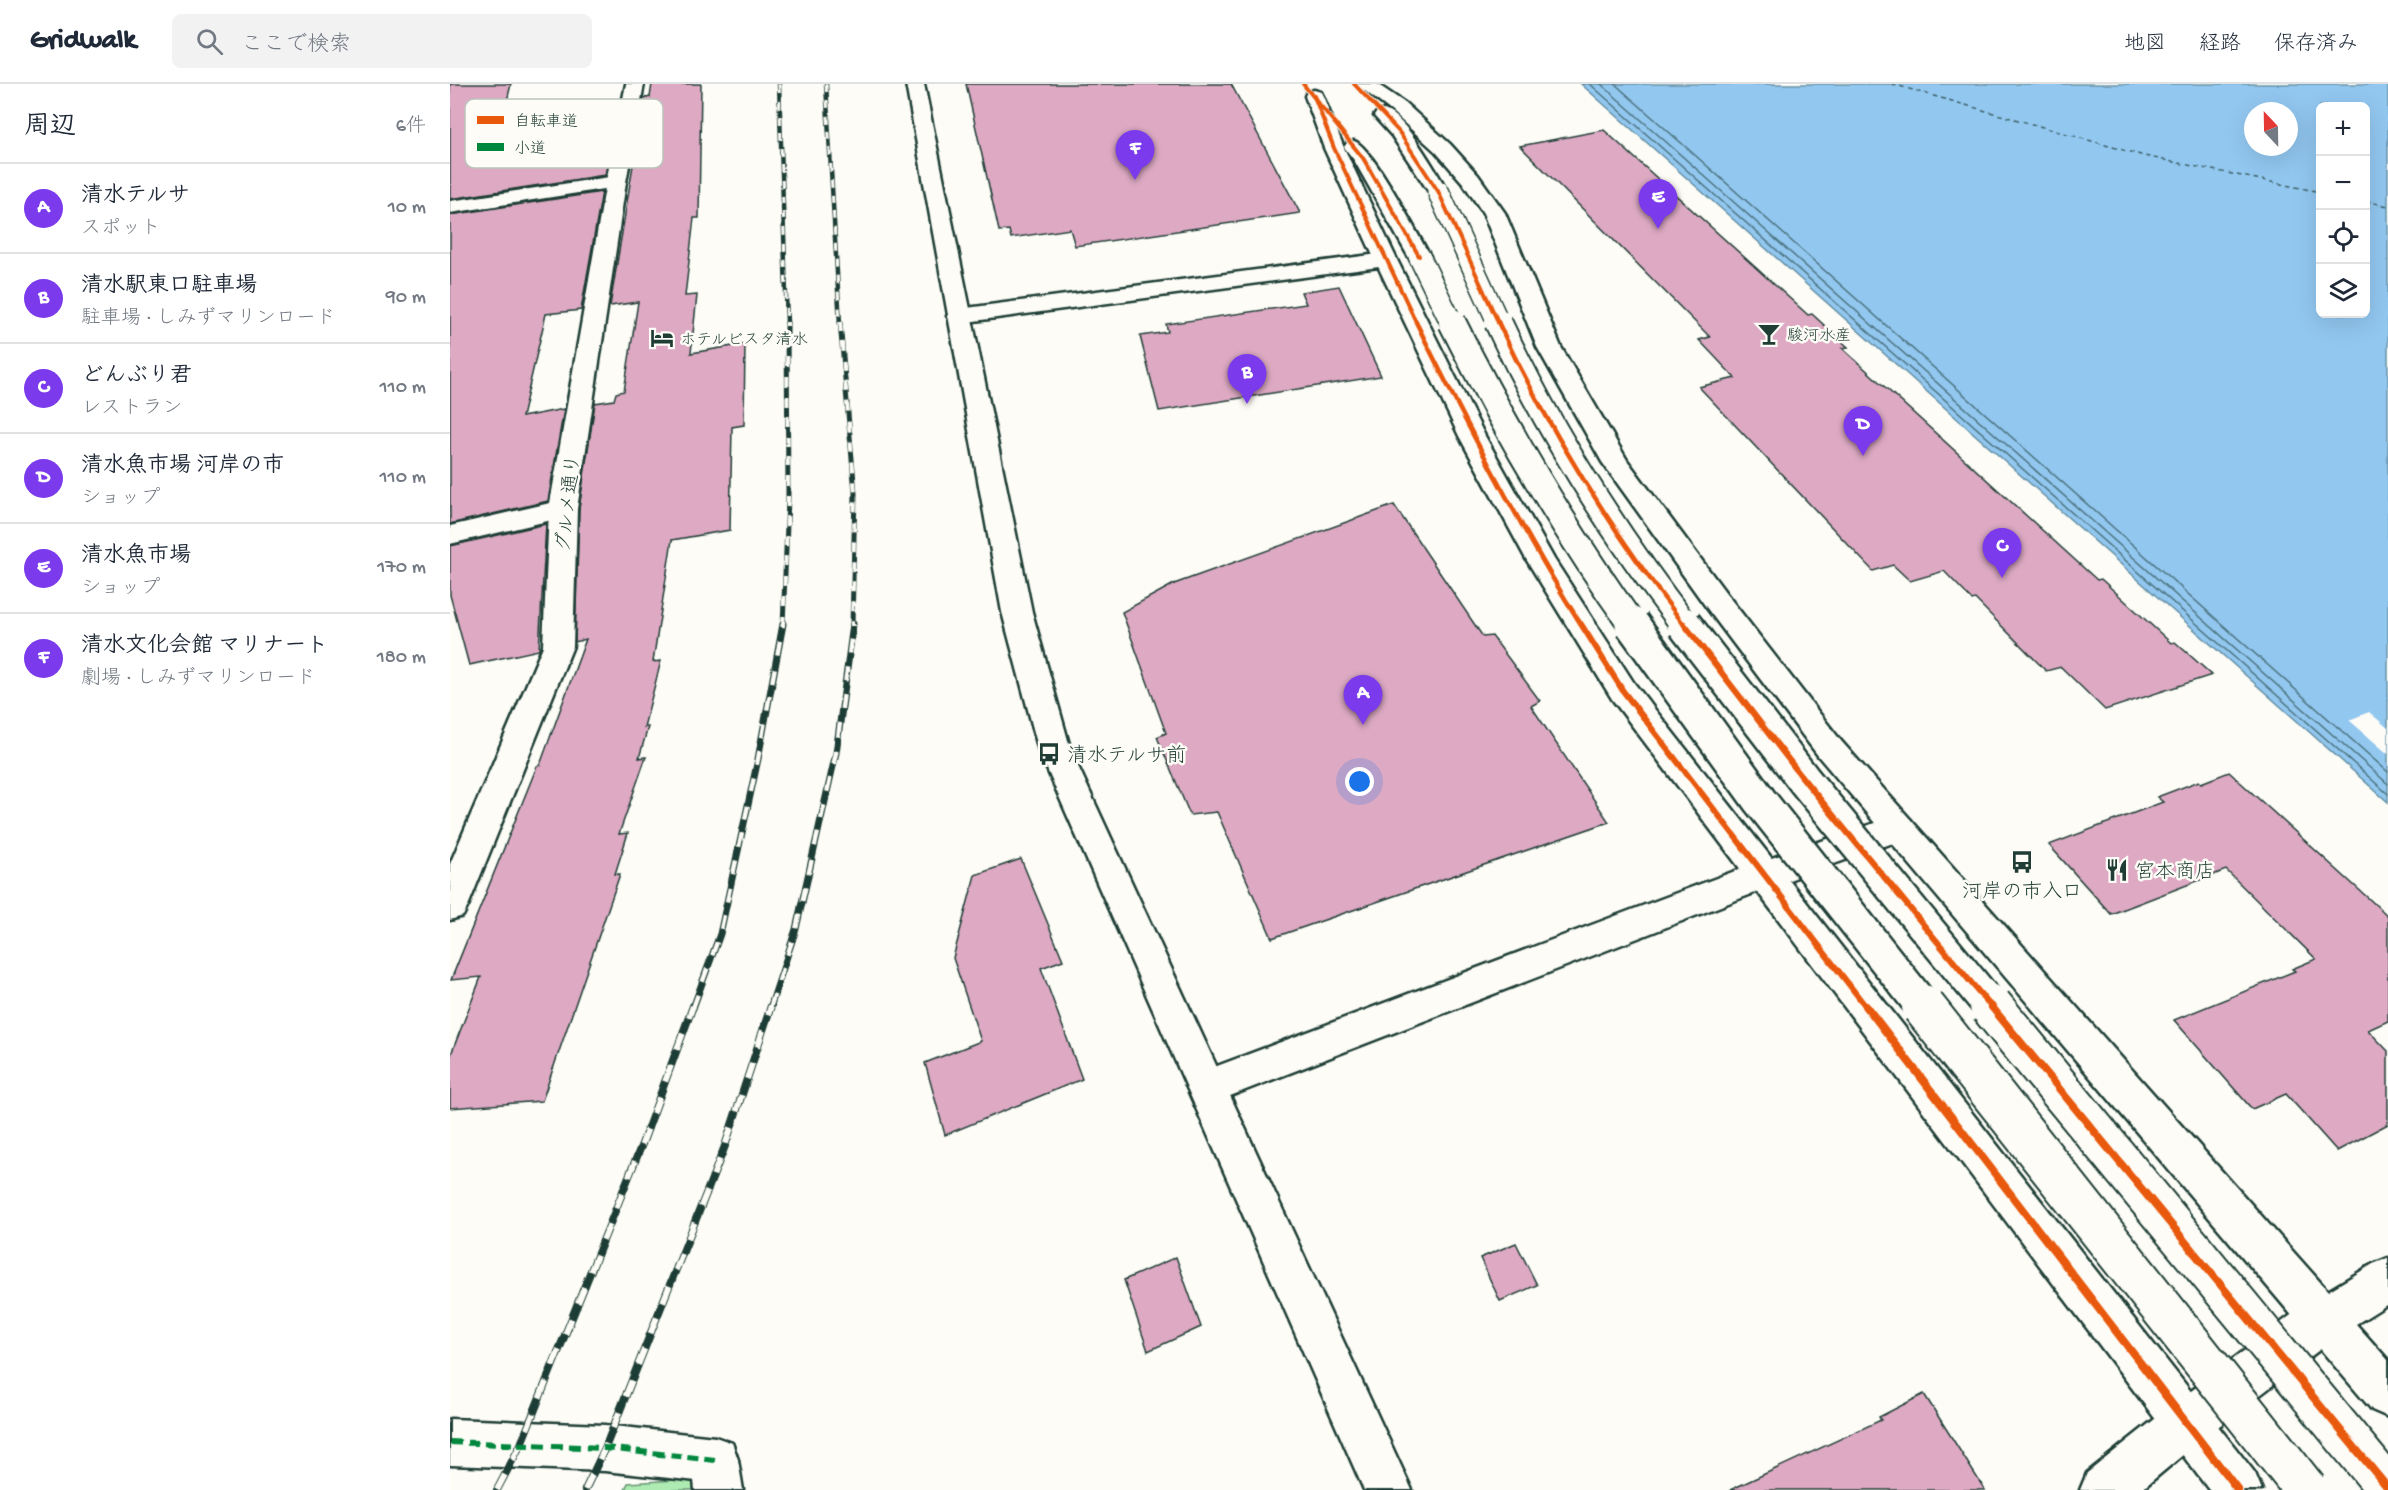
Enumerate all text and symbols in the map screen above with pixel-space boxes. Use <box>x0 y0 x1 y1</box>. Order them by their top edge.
search box <box>172 14 592 68</box>
text: Gridwalk <box>30 25 136 58</box>
icon: search <box>193 25 226 58</box>
text: ここで検索 <box>241 33 351 59</box>
text: 地図 <box>2124 33 2166 58</box>
text: 経路 <box>2199 33 2241 58</box>
text: 保存済み <box>2274 33 2358 58</box>
legend <box>465 99 663 168</box>
north arrow <box>2244 102 2298 156</box>
map controls <box>2316 102 2370 318</box>
button: + <box>2316 102 2370 156</box>
text: 自転車道 <box>514 112 578 133</box>
text: 周辺 <box>24 113 76 144</box>
text: 6件 <box>396 116 426 139</box>
pin: F <box>1116 130 1154 180</box>
text: 小道 <box>514 140 546 160</box>
button: − <box>2316 156 2370 210</box>
pin: E <box>1638 180 1678 229</box>
text: 清水テルサ <box>81 184 190 210</box>
text: A <box>38 197 49 220</box>
text: 10 m <box>388 197 426 220</box>
button: locate <box>2316 210 2370 264</box>
text: スポット <box>81 218 161 241</box>
button: layers <box>2316 264 2370 318</box>
text: 清水駅東口駐車場 <box>81 274 257 300</box>
text: B <box>38 287 49 310</box>
text: 90 m <box>386 287 426 310</box>
text: 駐車場 · しみずマリンロード <box>81 308 336 331</box>
bar icon: 駿河水産 <box>1756 321 1782 347</box>
hotel icon: ホテルビスタ清水 <box>649 325 675 351</box>
place label: 駿河水産 <box>1787 327 1851 347</box>
place label: ホテルビスタ清水 <box>680 330 808 351</box>
pin: B <box>1228 354 1266 404</box>
text: どんぶり君 <box>81 364 192 390</box>
text: C <box>38 377 49 400</box>
text: 110 m <box>380 377 426 400</box>
text: レストラン <box>81 398 183 421</box>
pin: D <box>1844 406 1882 456</box>
street label: グルメ通り <box>552 453 587 554</box>
text: 清水魚市場 河岸の市 <box>81 454 284 480</box>
text: D <box>37 467 50 490</box>
text: 110 m <box>380 467 426 490</box>
text: ショップ <box>81 488 160 511</box>
pin: C <box>1982 528 2022 578</box>
text: 清水魚市場 <box>81 544 191 570</box>
text: E <box>37 557 50 580</box>
text: 170 m <box>377 557 426 580</box>
text: ショップ <box>81 578 160 601</box>
text: 清水文化会館 マリナート <box>81 634 328 660</box>
text: F <box>38 647 49 670</box>
text: 180 m <box>377 647 426 670</box>
text: 劇場 · しみずマリンロード <box>81 668 316 691</box>
pin: A <box>1344 676 1382 725</box>
bus stop icon: 清水テルサ前 <box>1036 741 1062 767</box>
place label: 清水テルサ前 <box>1067 744 1186 769</box>
your location <box>1345 767 1374 796</box>
bus stop icon: 河岸の市入口 <box>2009 849 2035 875</box>
restaurant icon: 宮本商店 <box>2104 857 2130 883</box>
place label: 宮本商店 <box>2135 860 2215 885</box>
place label: 河岸の市入口 <box>1962 880 2082 905</box>

